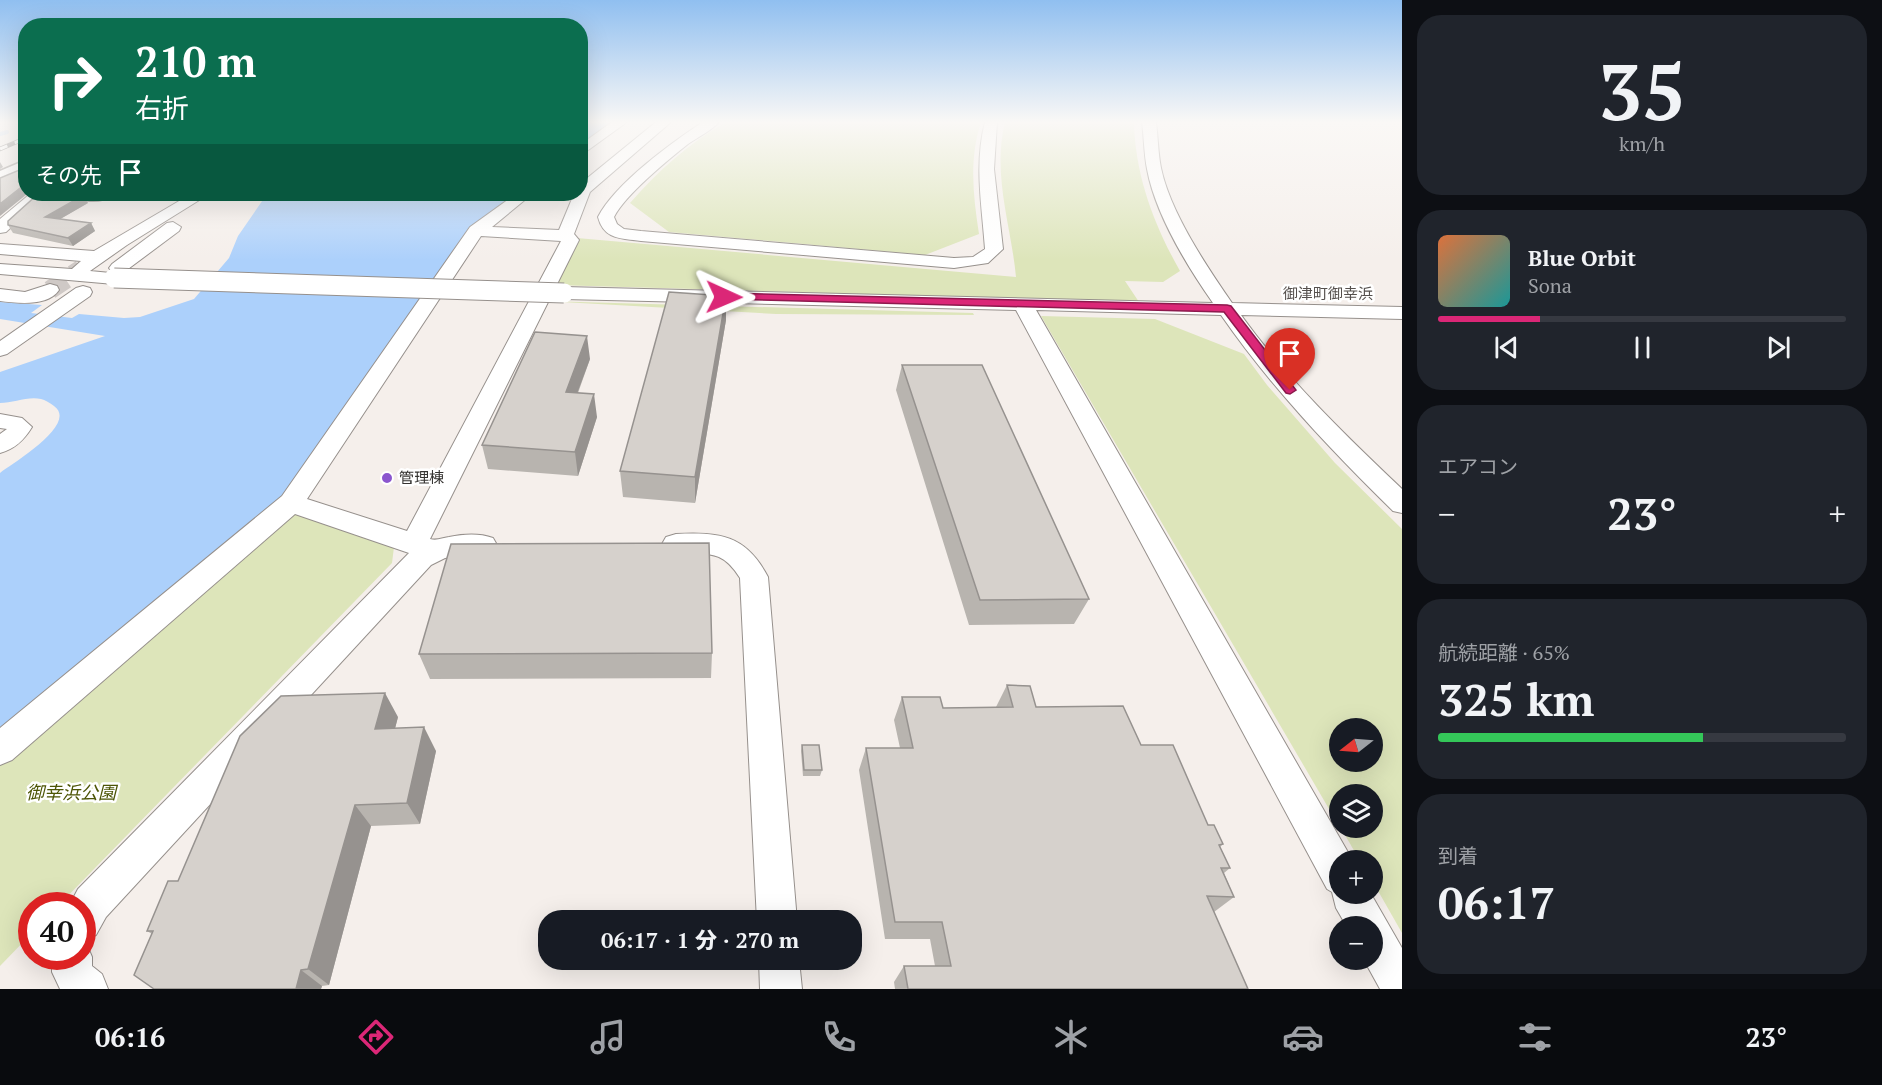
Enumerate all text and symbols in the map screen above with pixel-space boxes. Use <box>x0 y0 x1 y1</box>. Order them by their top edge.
text: 210 m <box>135 33 256 89</box>
text: 35 <box>1598 39 1686 142</box>
icon: right <box>36 42 114 120</box>
text: 右折 <box>135 90 189 126</box>
text: km/h <box>1619 130 1665 157</box>
icon: arrive <box>114 156 147 189</box>
text: その先 <box>36 160 102 189</box>
text: Blue Orbit <box>1528 243 1636 272</box>
position arrow <box>692 265 756 329</box>
text: Sona <box>1528 272 1572 299</box>
district label: 御津町御幸浜 <box>1283 283 1373 303</box>
pin <box>1264 328 1315 390</box>
icon: previous <box>1490 331 1523 364</box>
icon: pause <box>1626 331 1659 364</box>
icon: next <box>1762 331 1795 364</box>
icon: arrive <box>1273 337 1306 370</box>
text: エアコン <box>1438 453 1518 480</box>
place label: 管理棟 <box>399 467 444 487</box>
marker: 管理棟 <box>380 471 394 485</box>
text: 23° <box>1607 483 1677 543</box>
text: − <box>1438 492 1456 535</box>
text: + <box>1828 492 1846 535</box>
text: 航続距離 · 65% <box>1438 639 1570 666</box>
text: 325 km <box>1438 669 1594 729</box>
north arrow <box>1329 718 1383 772</box>
map controls <box>1329 718 1383 970</box>
park label: 御幸浜公園 <box>26 780 119 804</box>
button: layers <box>1329 784 1383 838</box>
text: 到着 <box>1438 842 1478 869</box>
button: + <box>1329 850 1383 904</box>
text: 06:17 <box>1438 872 1555 932</box>
speed limit sign: 40 <box>18 892 96 970</box>
button: − <box>1329 916 1383 970</box>
text: 06:17 · 1 分 · 270 m <box>601 925 799 954</box>
icon: directions <box>355 1016 397 1058</box>
icon: music <box>587 1016 629 1058</box>
icon: phone <box>818 1016 860 1058</box>
icon: climate <box>1050 1016 1092 1058</box>
icon: car <box>1282 1016 1324 1058</box>
icon: filters <box>1514 1016 1556 1058</box>
text: 06:16 <box>95 1019 165 1055</box>
text: 23° <box>1745 1019 1787 1055</box>

